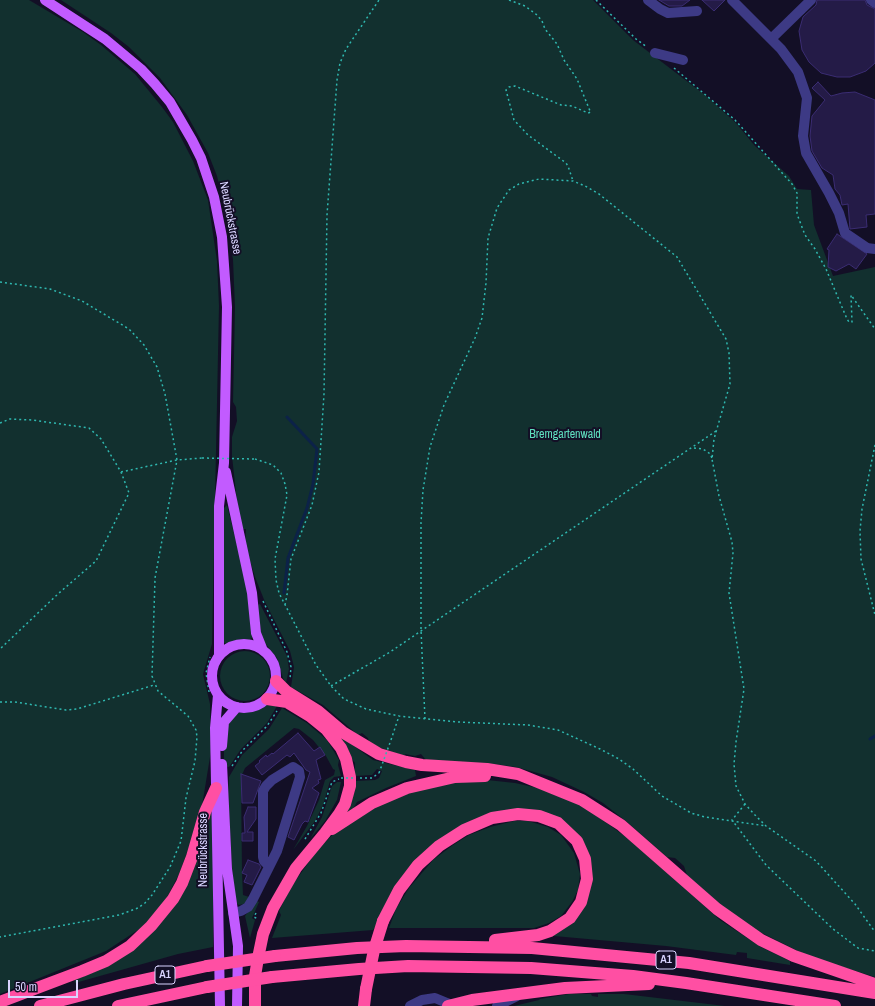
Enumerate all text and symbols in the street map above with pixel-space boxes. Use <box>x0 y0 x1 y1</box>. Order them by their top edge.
street label: Neubrückstrasse <box>216 180 244 256</box>
park label: Bremgartenwald <box>529 428 601 442</box>
street label: Neubrückstrasse <box>197 813 211 887</box>
road number: A1 <box>656 951 676 969</box>
road number: A1 <box>155 966 175 984</box>
scale bar <box>10 972 80 998</box>
text: 50 m <box>15 979 37 995</box>

